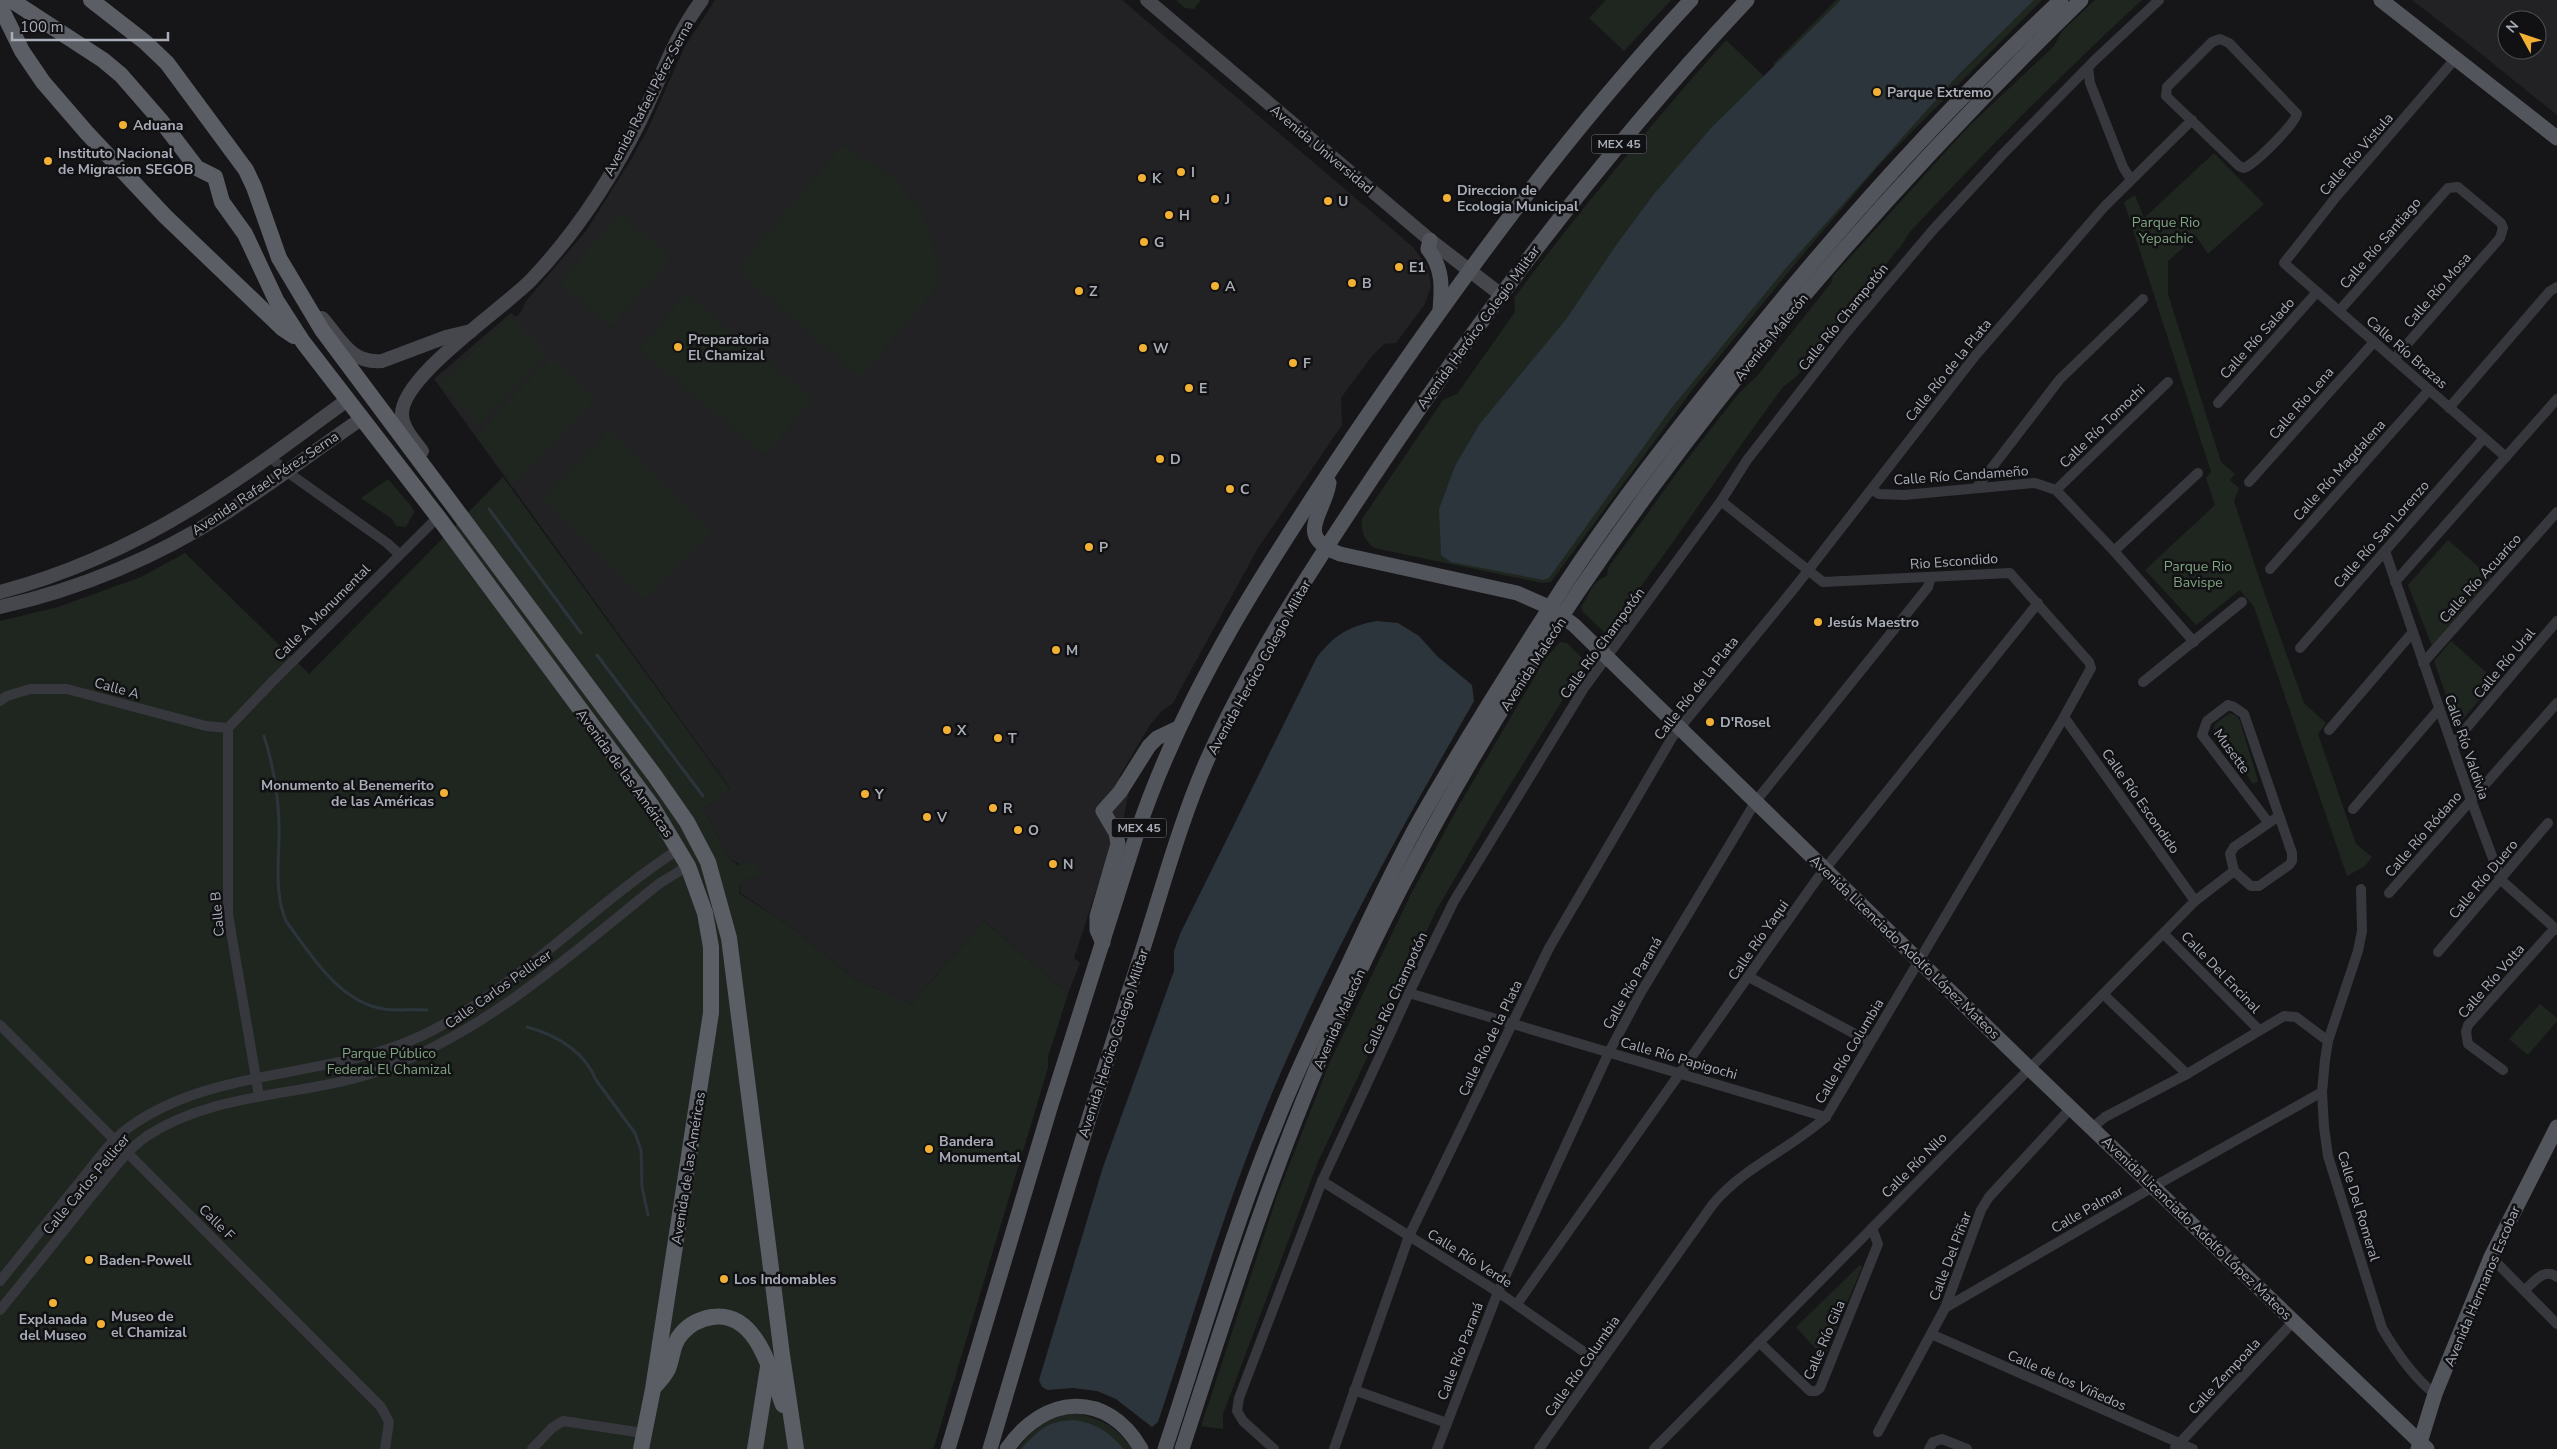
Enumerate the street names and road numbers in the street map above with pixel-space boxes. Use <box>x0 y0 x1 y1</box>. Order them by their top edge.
street label: Avenida Rafael Pérez Serna <box>599 17 698 179</box>
street label: Avenida Universidad <box>1266 101 1377 198</box>
street label: Calle Río Vistula <box>2315 109 2398 200</box>
road number: MEX 45 <box>1592 134 1646 154</box>
street label: Calle Río Santiago <box>2335 193 2426 293</box>
street label: Avenida Heróico Colegio Militar <box>1413 242 1544 413</box>
street label: Calle Río Mosa <box>2399 249 2475 332</box>
street label: Calle Río Champotón <box>1794 260 1893 375</box>
street label: Avenida Malecón <box>1730 289 1813 385</box>
street label: Calle Río Salado <box>2216 293 2299 383</box>
street label: Calle Río Brazas <box>2362 312 2452 393</box>
street label: Calle Río de la Plata <box>1901 315 1996 426</box>
street label: Calle Rio Lena <box>2265 363 2338 444</box>
street label: Calle Río Tomochi <box>2055 380 2149 472</box>
street label: Calle Río Magdalena <box>2289 416 2390 525</box>
street label: Avenida Rafael Pérez Serna <box>188 427 343 540</box>
street label: Calle Río Candameño <box>1893 461 2029 490</box>
street label: Calle Río San Lorenzo <box>2329 476 2434 592</box>
street label: Calle Río Acuarico <box>2435 529 2526 627</box>
street label: Rio Escondido <box>1909 549 1999 574</box>
street label: Calle A Monumental <box>270 559 375 665</box>
street label: Avenida Heróico Colegio Militar <box>1203 576 1316 758</box>
street label: Calle Río Champotón <box>1556 584 1649 703</box>
street label: Avenida Malecón <box>1496 614 1571 715</box>
street label: Calle Río Ural <box>2469 623 2540 703</box>
street label: Calle Río de la Plata <box>1650 632 1743 744</box>
street label: Calle A <box>92 673 142 704</box>
street label: Calle Río Valdivia <box>2440 692 2493 802</box>
street label: Avenida de las Américas <box>572 705 678 842</box>
street label: Musette <box>2209 725 2254 778</box>
street label: Calle Río Escondido <box>2097 745 2184 858</box>
street label: Calle Río Ródano <box>2381 787 2466 881</box>
road number: MEX 45 <box>1112 818 1166 838</box>
street label: Calle Río Duero <box>2445 835 2522 923</box>
street label: Avenida Licenciado Adolfo López Mateos <box>1806 851 2004 1044</box>
street label: Calle B <box>206 891 229 937</box>
street label: Calle Río Yaqui <box>1724 896 1793 984</box>
street label: Calle Del Encinal <box>2177 927 2265 1018</box>
street label: Calle Río Champotón <box>1359 929 1432 1058</box>
street label: Calle Río Paraná <box>1598 934 1667 1033</box>
street label: Calle Río Volta <box>2454 940 2529 1023</box>
street label: Calle Carlos Pellicer <box>441 945 555 1033</box>
street label: Avenida Heróico Colegio Militar <box>1074 946 1153 1140</box>
street label: Avenida Malecón <box>1309 966 1370 1072</box>
street label: Calle Río de la Plata <box>1454 977 1527 1099</box>
street label: Calle Río Columbia <box>1811 995 1888 1107</box>
street label: Calle Río Papigochi <box>1618 1033 1740 1084</box>
street label: Avenida de las Américas <box>667 1090 710 1246</box>
street label: Calle Río Nilo <box>1877 1128 1951 1202</box>
street label: Calle Carlos Pellicer <box>39 1130 134 1239</box>
street label: Avenida Licenciado Adolfo López Mateos <box>2098 1132 2296 1325</box>
street label: Calle Del Romeral <box>2333 1149 2385 1264</box>
street label: Calle Palmar <box>2048 1181 2127 1238</box>
street label: Calle F <box>195 1200 239 1245</box>
street label: Avenida Hermanos Escobar <box>2440 1203 2525 1369</box>
street label: Calle Del Piñar <box>1925 1209 1976 1303</box>
street label: Calle Río Verde <box>1424 1225 1516 1292</box>
street label: Calle Río Gila <box>1799 1297 1850 1383</box>
street label: Calle Río Paraná <box>1433 1299 1488 1403</box>
street label: Calle Río Columbia <box>1540 1312 1624 1421</box>
street label: Calle Zempoala <box>2184 1334 2265 1419</box>
street label: Calle de los Viñedos <box>2004 1346 2129 1415</box>

